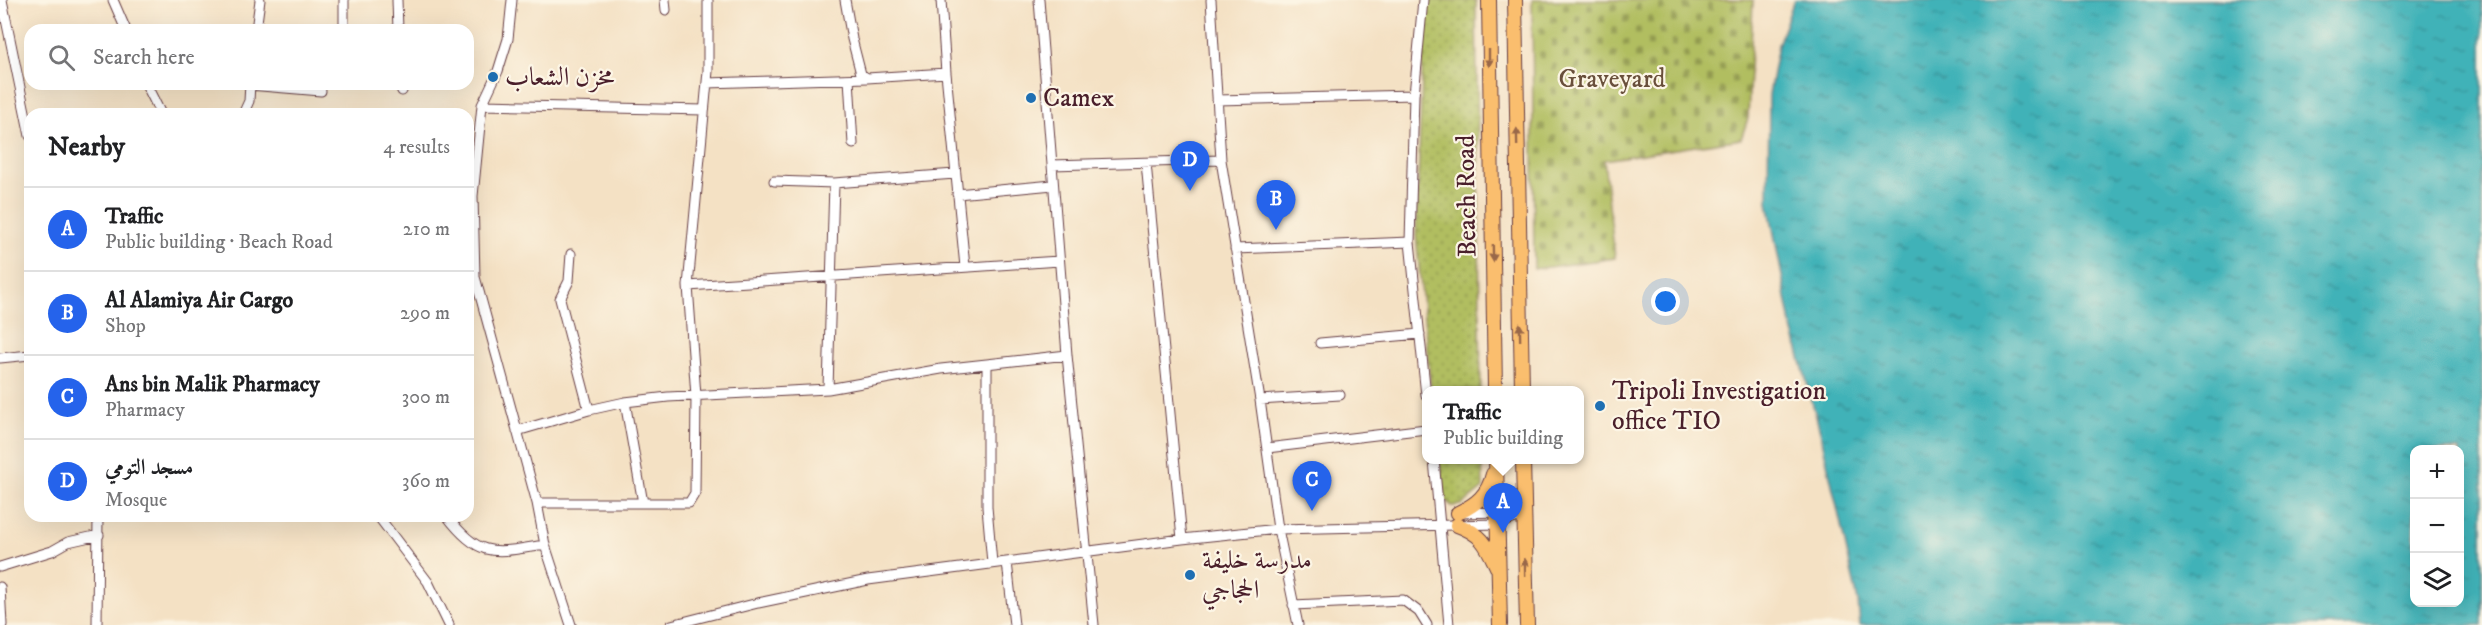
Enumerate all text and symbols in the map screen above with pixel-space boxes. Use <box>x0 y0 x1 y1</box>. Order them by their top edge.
search box <box>24 24 474 90</box>
icon: search <box>45 41 78 74</box>
text: Search here <box>93 44 195 71</box>
one-way arrow <box>1484 49 1494 68</box>
place label: مخزن الشعاب <box>505 61 615 94</box>
park label: Graveyard <box>1559 63 1665 96</box>
marker: مخزن الشعاب <box>486 70 500 84</box>
place label: Camex <box>1043 82 1115 115</box>
marker: Camex <box>1024 91 1038 105</box>
one-way arrow <box>1512 128 1522 147</box>
text: Nearby <box>48 131 125 164</box>
street label: Beach Road <box>1449 134 1485 258</box>
text: 4 results <box>383 135 450 160</box>
pin: D <box>1170 142 1210 191</box>
pin: B <box>1256 180 1296 230</box>
text: Traffic <box>105 203 164 230</box>
text: A <box>61 217 74 242</box>
text: 210 m <box>403 217 450 242</box>
text: Public building · Beach Road <box>105 230 333 255</box>
one-way arrow <box>1488 244 1497 263</box>
text: Al Alamiya Air Cargo <box>105 287 293 314</box>
your location <box>1651 287 1680 316</box>
text: B <box>61 301 74 326</box>
text: 290 m <box>400 301 450 326</box>
text: Shop <box>105 314 146 339</box>
one-way arrow <box>1516 323 1525 342</box>
text: Ans bin Malik Pharmacy <box>105 371 320 398</box>
place label: Tripoli Investigation office TIO <box>1612 375 1826 438</box>
text: C <box>61 385 74 410</box>
text: 300 m <box>402 385 450 410</box>
popup <box>1422 386 1584 464</box>
text: Pharmacy <box>105 398 185 423</box>
text: Traffic <box>1443 399 1502 426</box>
marker: Tripoli Investigation office TIO <box>1593 399 1607 413</box>
text: Public building <box>1443 426 1563 451</box>
map controls <box>2410 445 2464 607</box>
button: + <box>2410 445 2464 499</box>
text: مسجد التومي <box>105 454 193 481</box>
pin: C <box>1292 462 1332 511</box>
text: D <box>60 469 75 494</box>
text: 360 m <box>402 469 450 494</box>
pin: A <box>1484 484 1522 533</box>
text: Mosque <box>105 488 167 513</box>
button: − <box>2410 499 2464 553</box>
place label: مدرسة خليفة الحجاجي <box>1202 544 1312 611</box>
button: layers <box>2410 553 2464 607</box>
one-way arrow <box>1521 557 1530 576</box>
marker: مدرسة خليفة الحجاجي <box>1183 568 1197 582</box>

